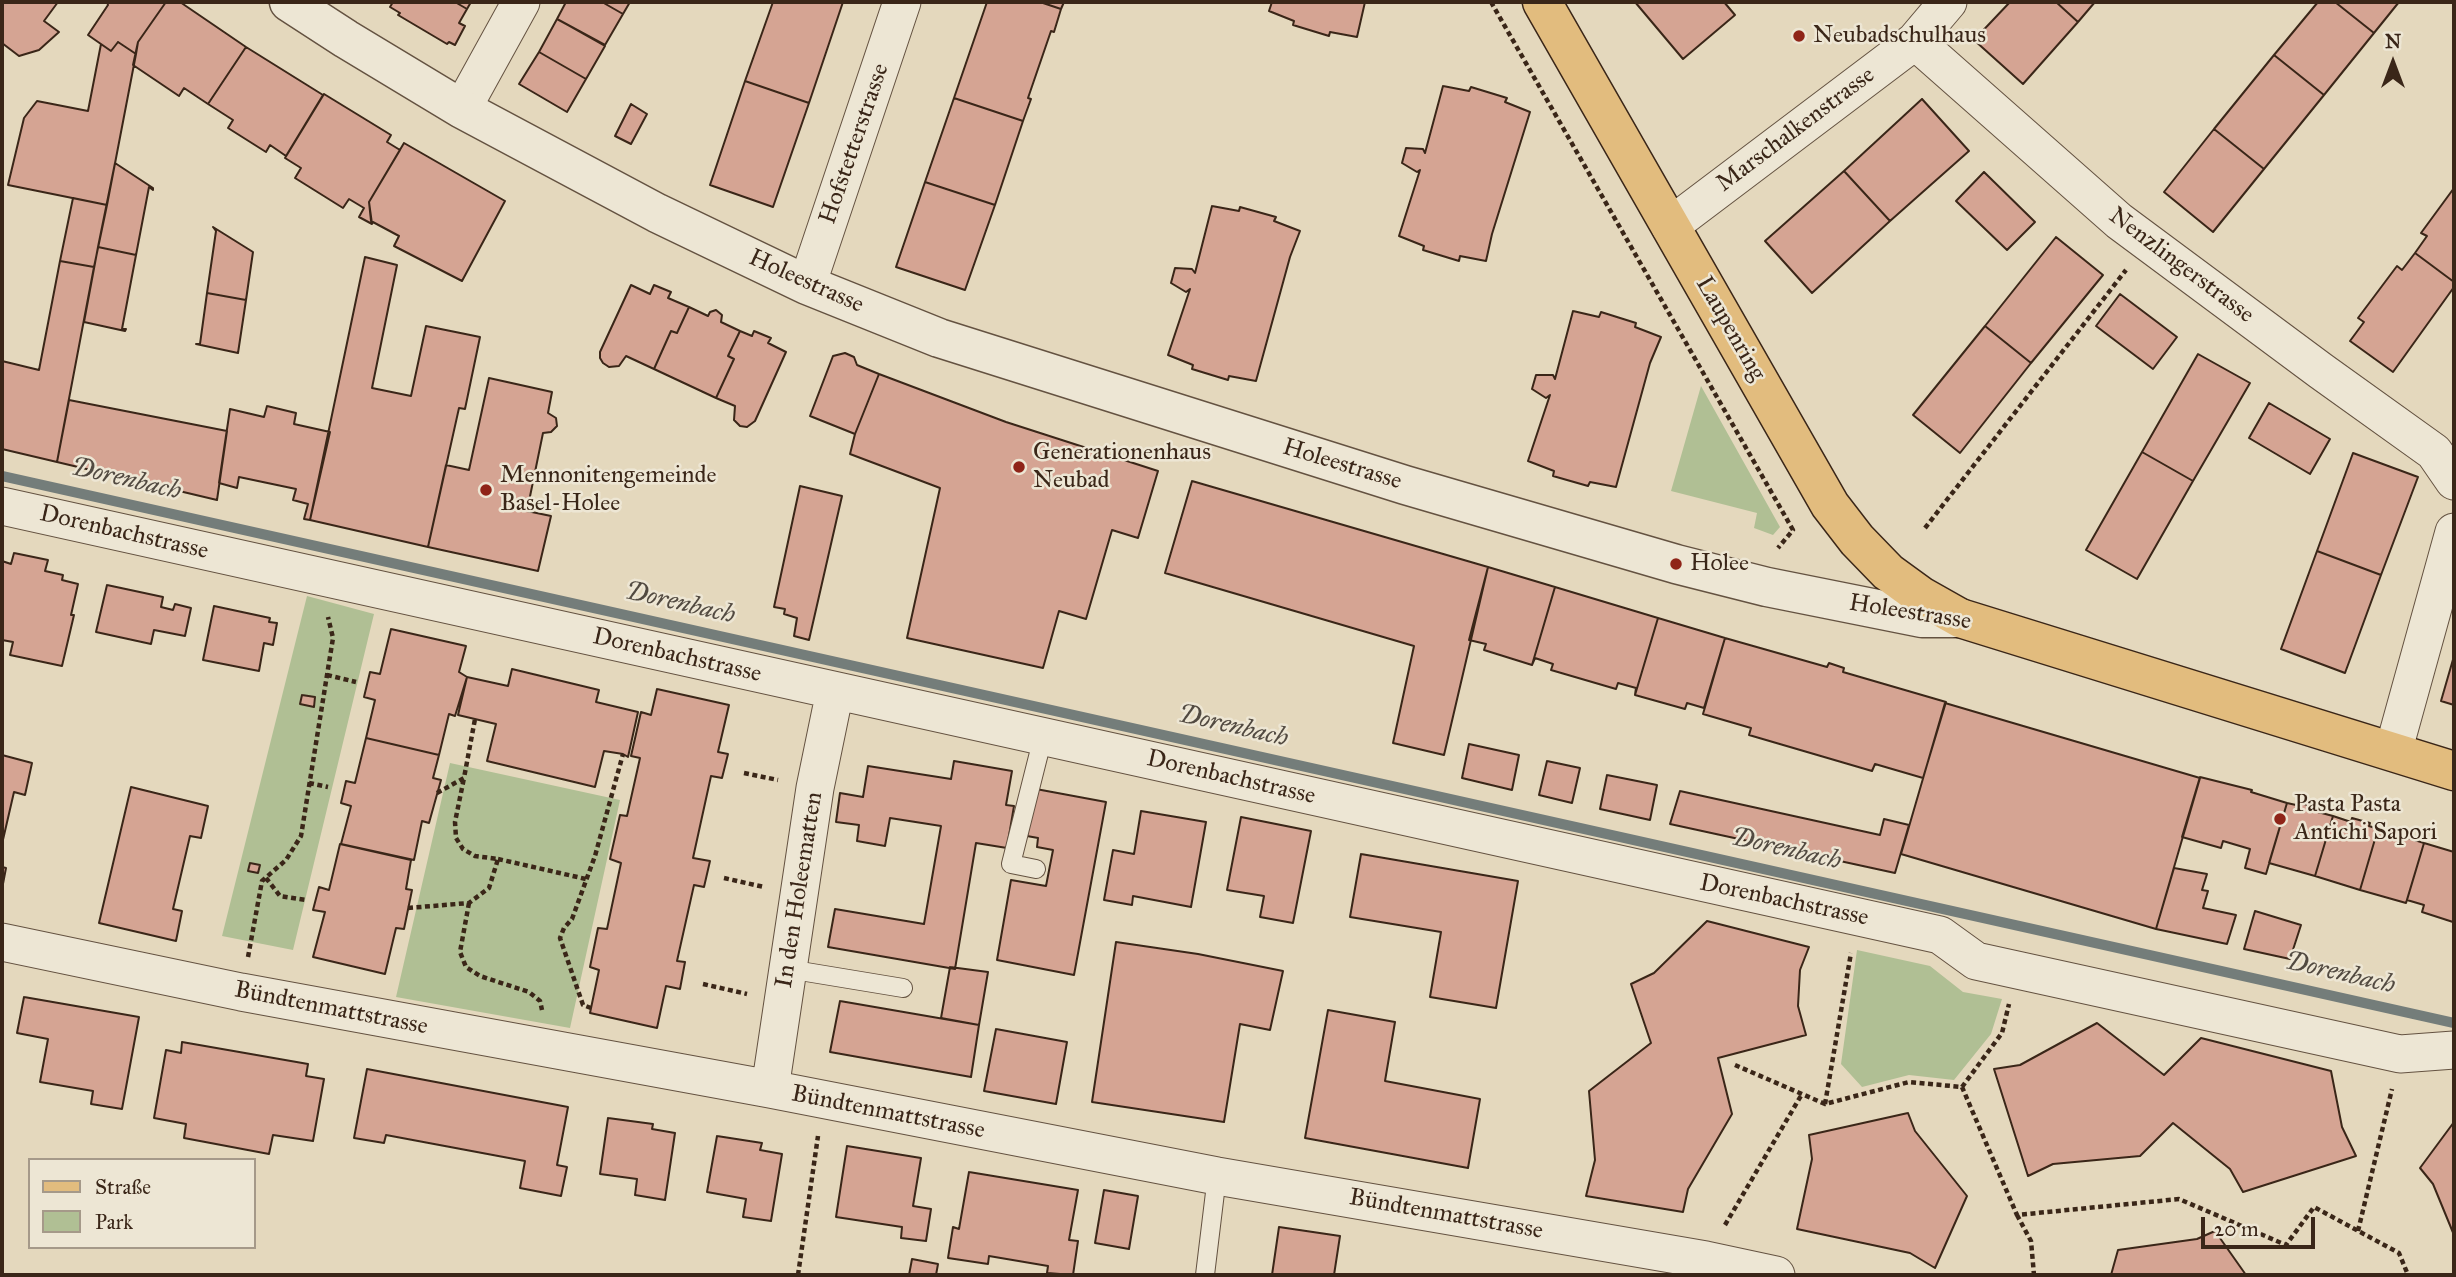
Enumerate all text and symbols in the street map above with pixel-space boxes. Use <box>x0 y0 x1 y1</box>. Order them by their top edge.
place label: Neubadschulhaus <box>1813 22 1986 50</box>
marker: Neubadschulhaus <box>1791 28 1807 44</box>
north arrow <box>2358 28 2428 98</box>
text: N <box>2385 30 2401 53</box>
street label: Hofstetterstrasse <box>814 60 896 228</box>
street label: Marschalkenstrasse <box>1711 61 1881 199</box>
street label: Nenzlingerstrasse <box>2103 202 2259 330</box>
street label: Holeestrasse <box>744 244 868 320</box>
street label: Laupenring <box>1689 272 1771 386</box>
street label: Holeestrasse <box>1279 433 1405 497</box>
place label: Generationenhaus Neubad <box>1033 439 1211 495</box>
water label: Dorenbach <box>68 452 184 508</box>
marker: Generationenhaus Neubad <box>1011 459 1027 475</box>
place label: Mennonitengemeinde Basel-Holee <box>500 462 717 518</box>
marker: Mennonitengemeinde Basel-Holee <box>478 482 494 498</box>
street label: Dorenbachstrasse <box>37 500 211 566</box>
place label: Holee <box>1690 550 1749 578</box>
marker: Holee <box>1668 556 1684 572</box>
water label: Dorenbach <box>622 576 738 632</box>
street label: Holeestrasse <box>1847 589 1973 637</box>
street label: Dorenbachstrasse <box>590 623 764 689</box>
water label: Dorenbach <box>1175 699 1291 755</box>
street label: Dorenbachstrasse <box>1144 745 1318 811</box>
street label: In den Holeematten <box>770 790 830 990</box>
place label: Pasta Pasta Antichi Sapori <box>2294 791 2437 847</box>
marker: Pasta Pasta Antichi Sapori <box>2272 811 2288 827</box>
water label: Dorenbach <box>1728 822 1844 878</box>
street label: Dorenbachstrasse <box>1697 869 1871 933</box>
water label: Dorenbach <box>2282 946 2398 1002</box>
street label: Bündtenmattstrasse <box>232 976 430 1042</box>
street label: Bündtenmattstrasse <box>789 1080 987 1146</box>
legend <box>28 1158 256 1249</box>
text: Straße <box>95 1174 151 1200</box>
street label: Bündtenmattstrasse <box>1347 1184 1545 1246</box>
scale bar <box>2204 1204 2318 1248</box>
text: Park <box>95 1209 133 1235</box>
text: 20 m <box>2214 1216 2259 1242</box>

